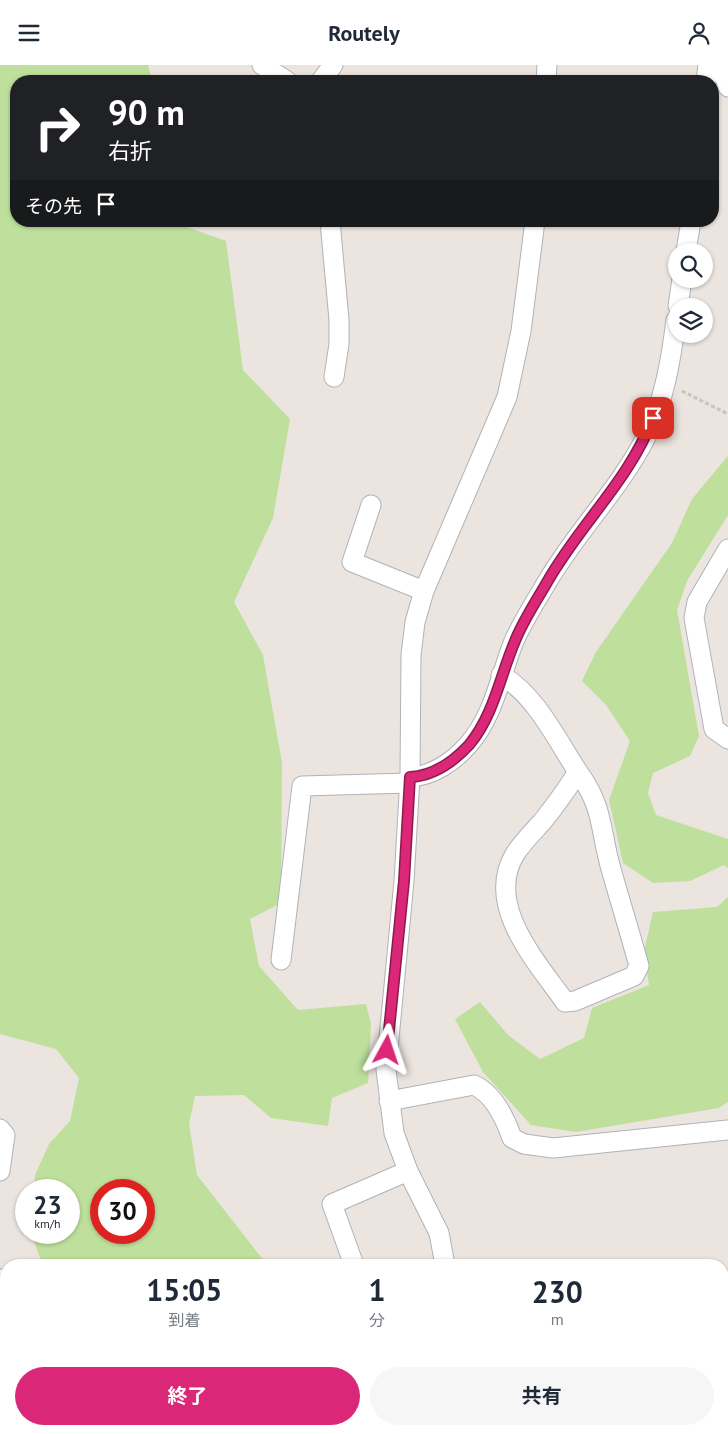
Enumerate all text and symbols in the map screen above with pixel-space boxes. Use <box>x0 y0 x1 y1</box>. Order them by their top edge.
icon: menu <box>15 19 43 47</box>
text: Routely <box>328 19 400 47</box>
icon: person <box>685 19 713 47</box>
text: 90 m <box>108 89 185 135</box>
icon: right <box>25 95 90 160</box>
text: 右折 <box>108 137 152 165</box>
icon: arrive <box>92 190 120 218</box>
text: その先 <box>25 194 82 218</box>
map controls <box>668 243 713 343</box>
button: search <box>668 243 713 288</box>
button: layers <box>668 298 713 343</box>
pin <box>632 397 674 439</box>
icon: arrive <box>639 404 667 432</box>
position arrow <box>360 1023 412 1075</box>
speed limit sign: 30 <box>90 1179 155 1244</box>
text: 23 <box>33 1189 62 1221</box>
text: km/h <box>34 1216 61 1231</box>
text: 15:05 <box>146 1270 222 1309</box>
text: 1 <box>369 1270 386 1309</box>
text: 230 <box>532 1272 583 1311</box>
text: m <box>551 1309 564 1329</box>
text: 到着 <box>168 1310 200 1330</box>
text: 分 <box>369 1310 385 1330</box>
button: 終了 <box>15 1367 360 1425</box>
button: 共有 <box>370 1367 714 1425</box>

